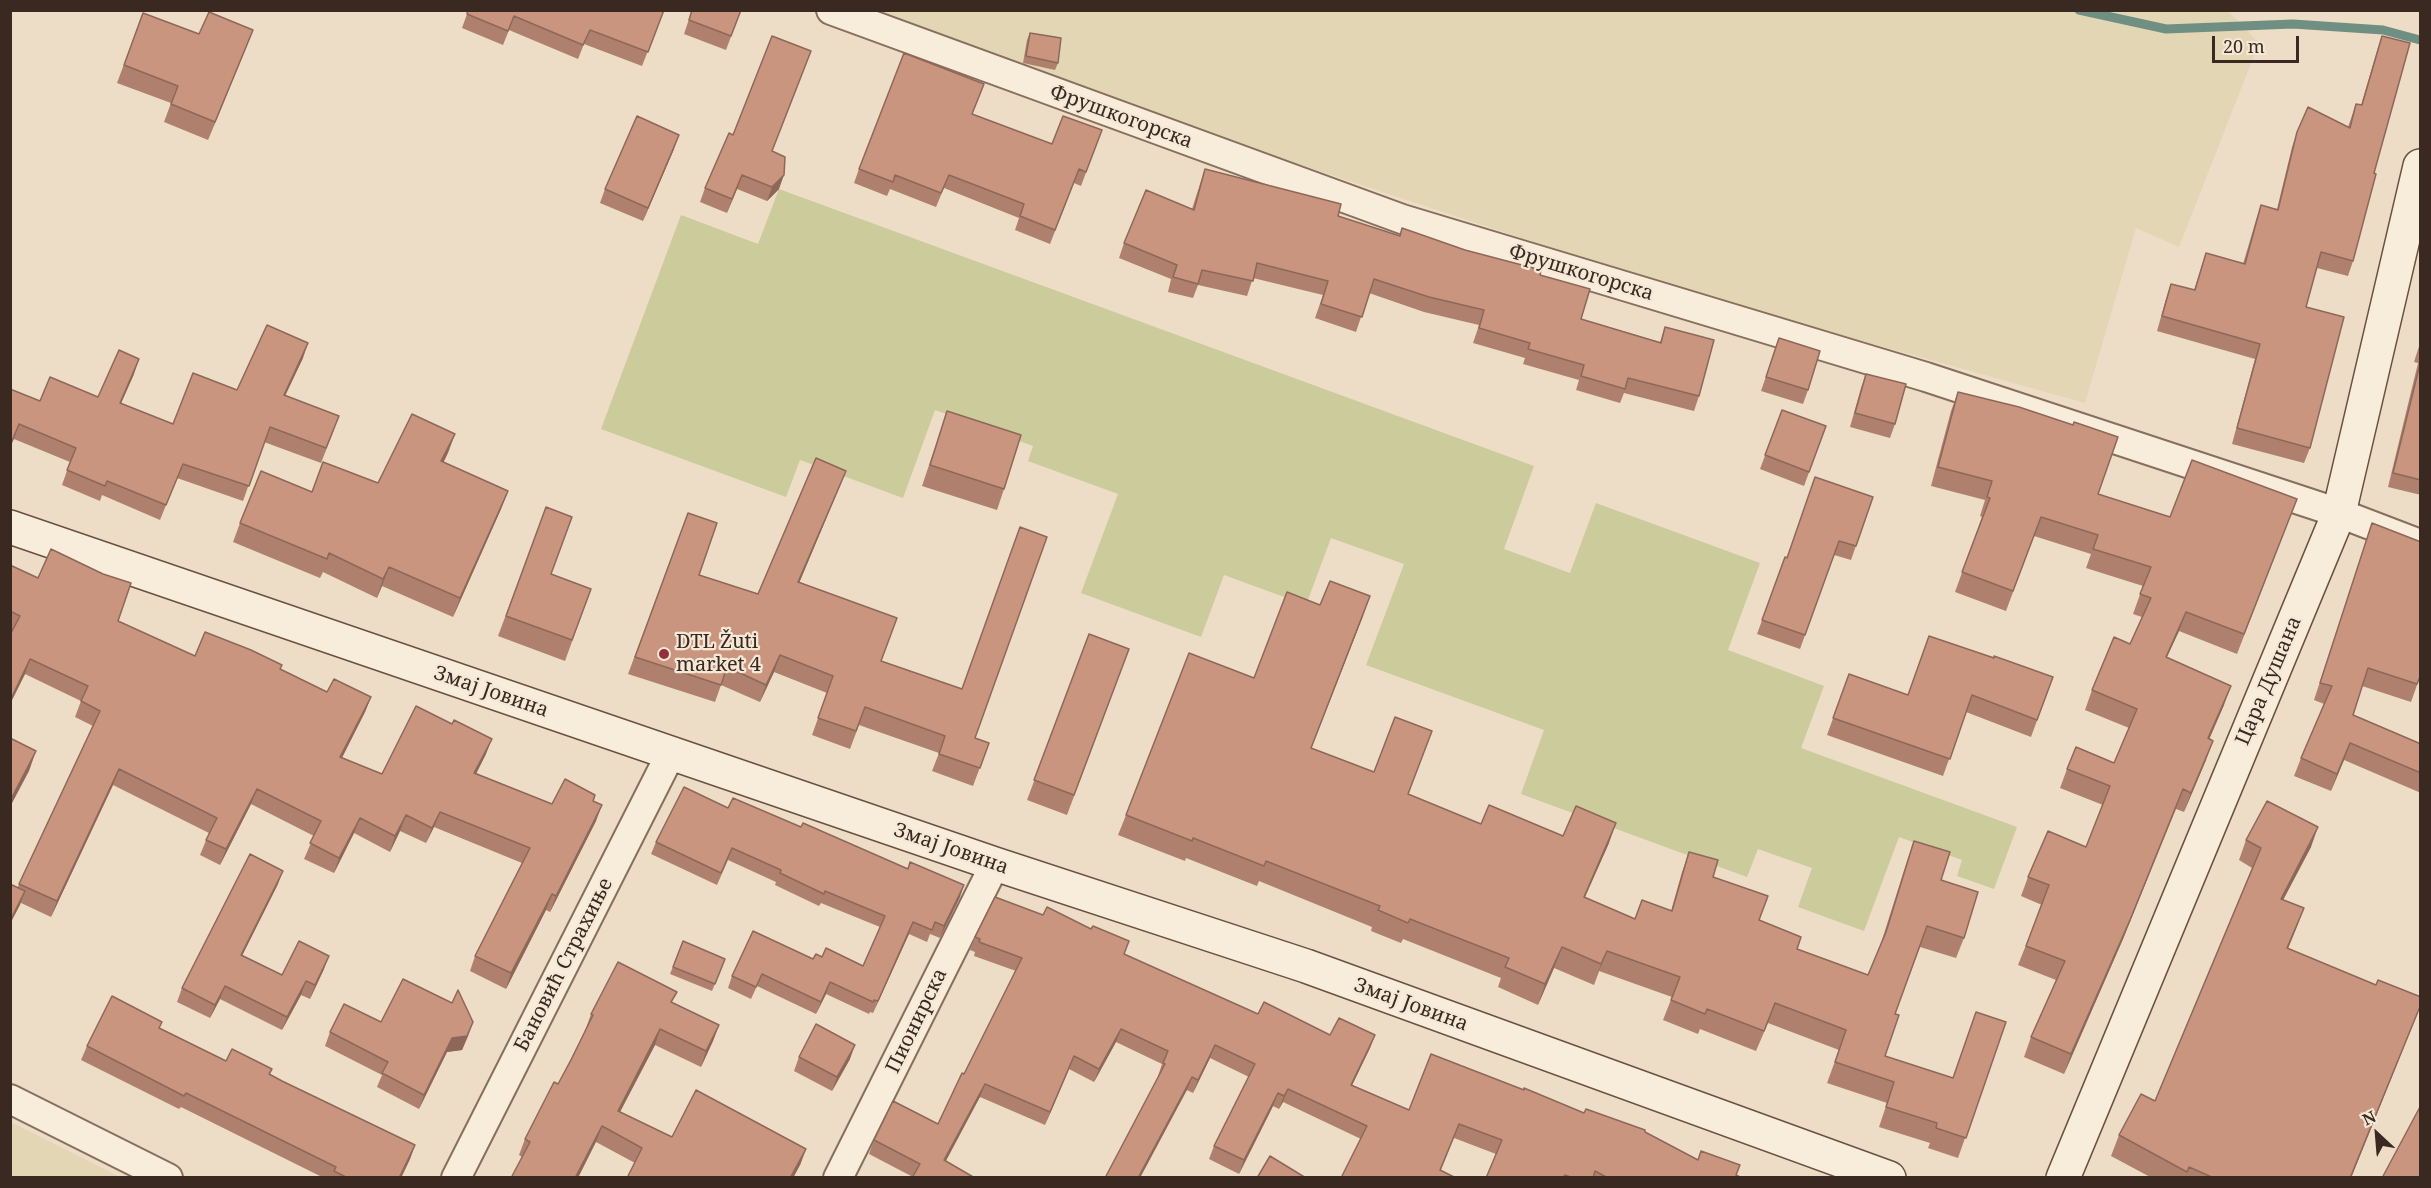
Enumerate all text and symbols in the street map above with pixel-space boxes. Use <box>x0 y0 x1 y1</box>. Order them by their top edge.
scale bar <box>2215 24 2302 62</box>
text: 20 m <box>2223 34 2265 58</box>
street label: Фрушкогорска <box>1046 80 1196 154</box>
street label: Фрушкогорска <box>1506 240 1656 306</box>
street label: Цара Душана <box>2231 613 2307 749</box>
place label: DTL Žuti market 4 <box>676 630 761 677</box>
marker: DTL Žuti market 4 <box>657 647 671 661</box>
street label: Змај Јовина <box>431 661 551 723</box>
street label: Змај Јовина <box>891 818 1011 880</box>
street label: Бановић Страхиње <box>510 874 618 1056</box>
street label: Пионирска <box>881 965 953 1077</box>
street label: Змај Јовина <box>1351 973 1471 1037</box>
north arrow <box>2347 1104 2407 1164</box>
text: N <box>2359 1105 2380 1130</box>

